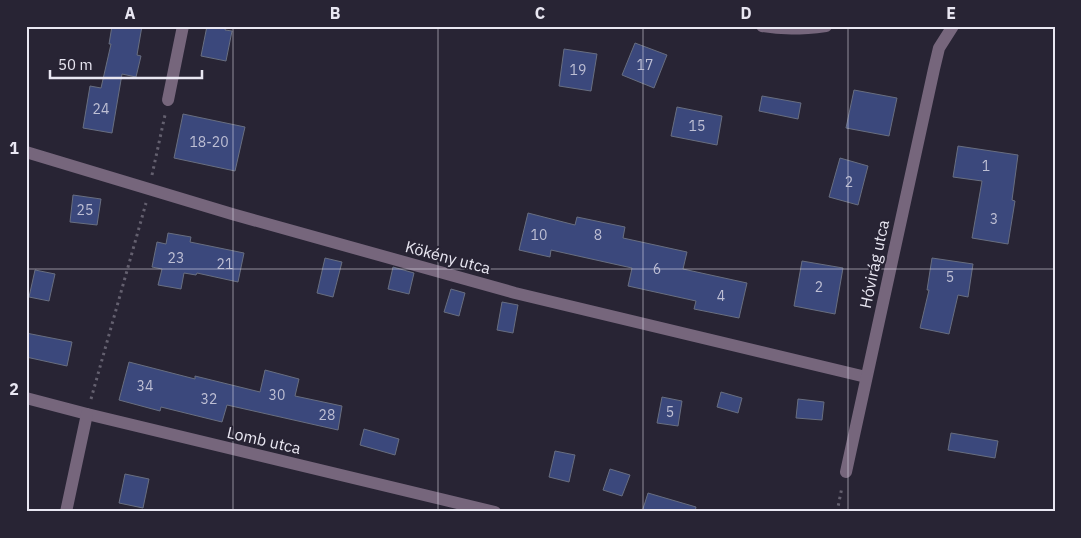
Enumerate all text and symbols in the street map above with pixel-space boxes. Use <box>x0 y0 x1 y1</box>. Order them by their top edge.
text: A <box>125 3 136 23</box>
text: B <box>330 3 341 23</box>
text: C <box>535 3 545 23</box>
text: D <box>740 3 752 23</box>
text: E <box>946 3 956 23</box>
scale bar <box>50 48 202 80</box>
text: 50 m <box>58 55 93 74</box>
house number: 17 <box>637 56 653 74</box>
house number: 19 <box>570 61 586 79</box>
house number: 24 <box>93 100 109 118</box>
house number: 15 <box>689 117 705 135</box>
house number: 18-20 <box>189 133 229 151</box>
text: 1 <box>9 138 19 158</box>
house number: 1 <box>982 157 990 175</box>
house number: 2 <box>845 173 853 191</box>
house number: 25 <box>77 201 93 219</box>
house number: 3 <box>990 210 998 228</box>
street label: Hóvirág utca <box>855 218 893 310</box>
house number: 10 <box>531 226 547 244</box>
house number: 8 <box>594 226 602 244</box>
street label: Kökény utca <box>403 236 493 278</box>
house number: 23 <box>168 249 184 267</box>
house number: 21 <box>217 255 233 273</box>
house number: 6 <box>653 260 661 278</box>
house number: 5 <box>946 268 954 286</box>
house number: 2 <box>815 278 823 296</box>
house number: 4 <box>717 287 725 305</box>
house number: 34 <box>137 377 153 395</box>
text: 2 <box>9 379 19 399</box>
house number: 30 <box>269 386 285 404</box>
house number: 32 <box>201 390 217 408</box>
house number: 5 <box>666 403 674 421</box>
house number: 28 <box>319 406 335 424</box>
street label: Lomb utca <box>225 422 303 458</box>

